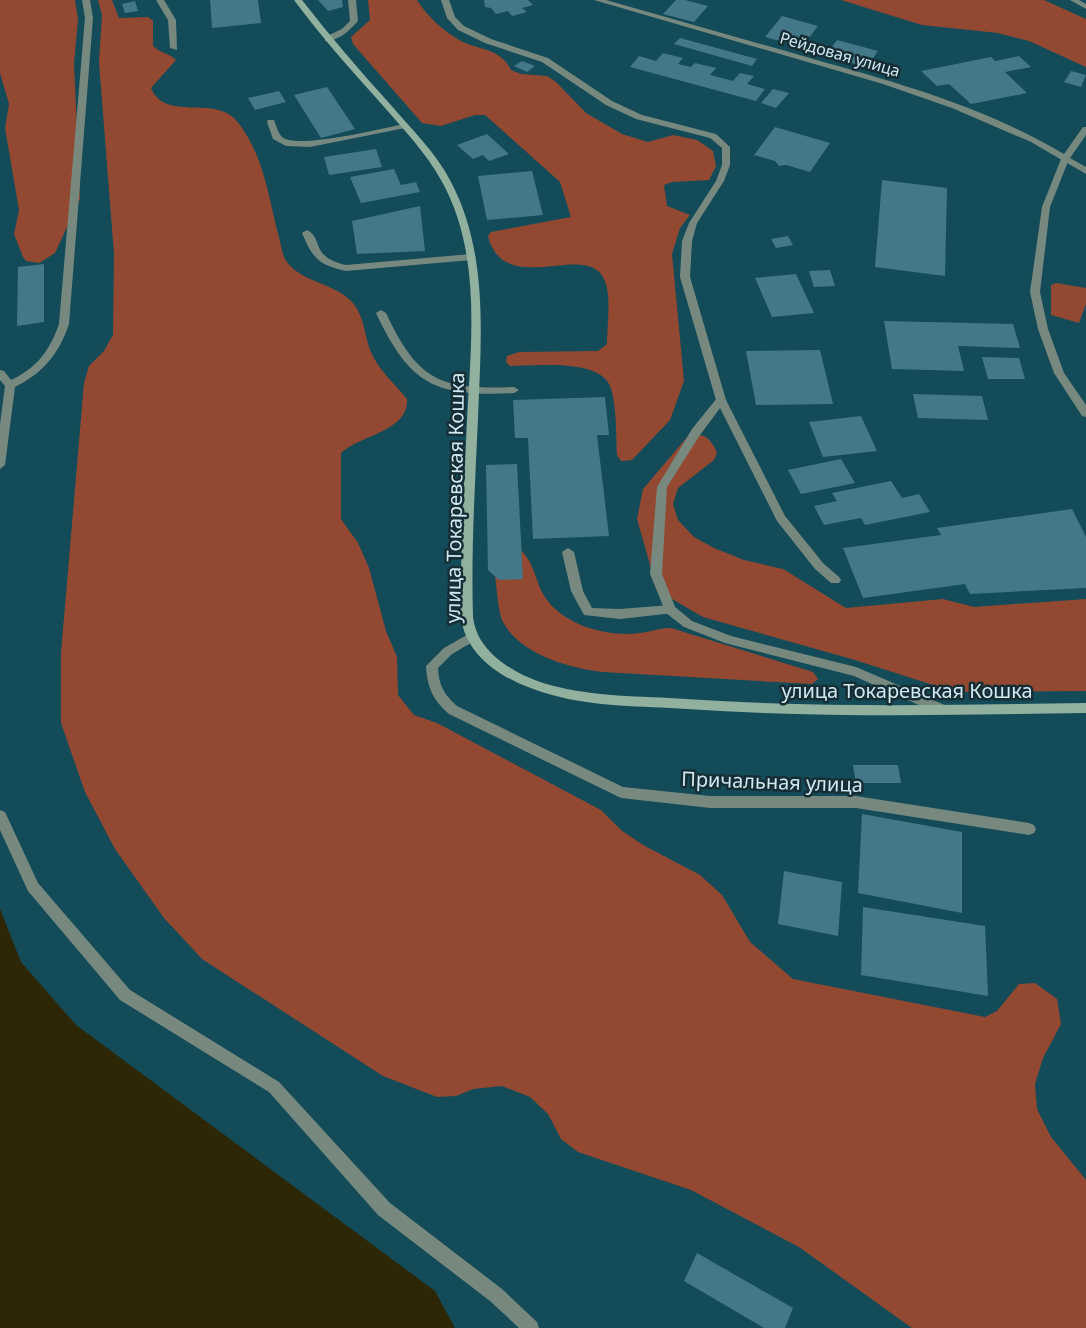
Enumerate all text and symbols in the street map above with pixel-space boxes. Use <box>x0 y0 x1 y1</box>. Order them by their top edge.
street label: Рейдовая улица <box>777 26 903 82</box>
street label: улица Токаревская Кошка <box>439 372 470 624</box>
street label: улица Токаревская Кошка <box>781 677 1033 704</box>
street label: Причальная улица <box>681 765 863 798</box>

